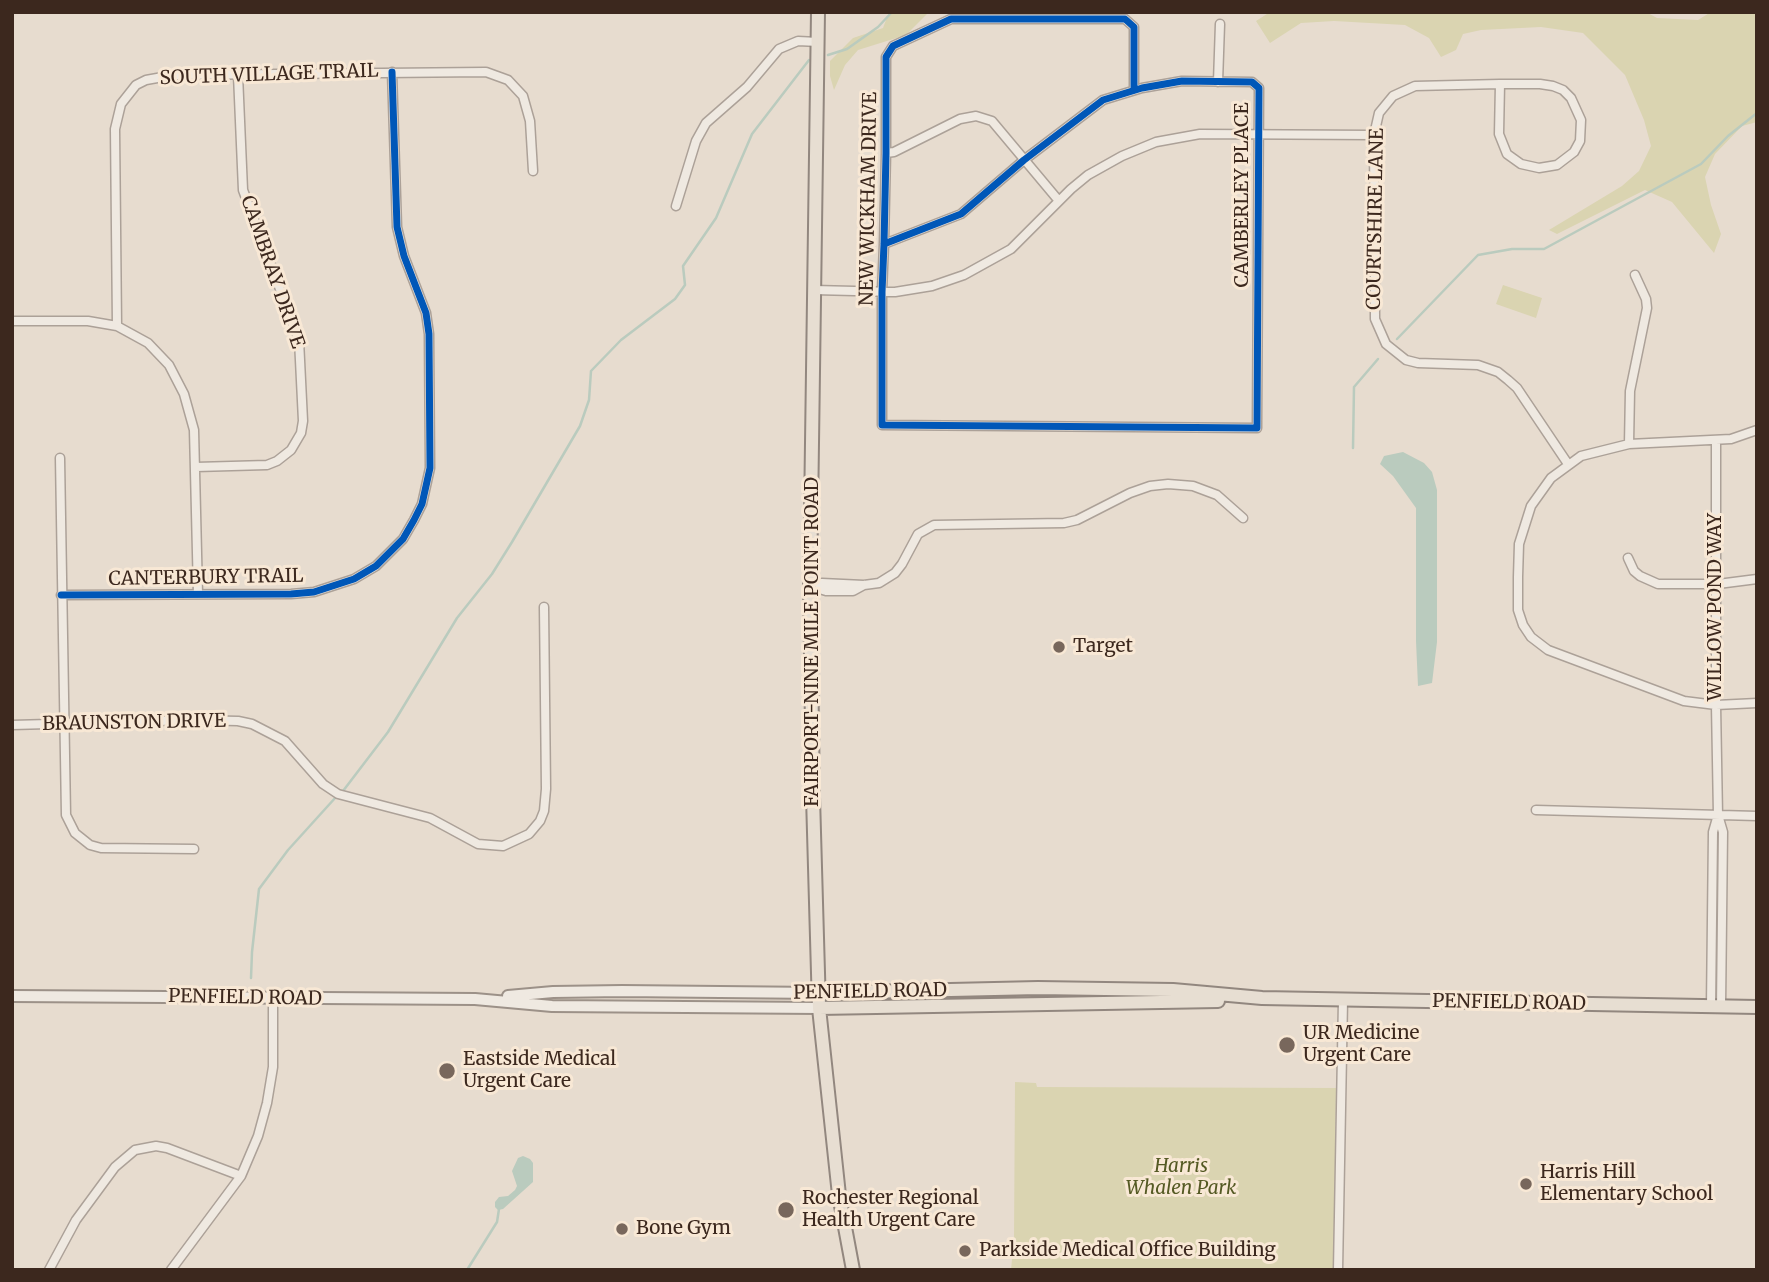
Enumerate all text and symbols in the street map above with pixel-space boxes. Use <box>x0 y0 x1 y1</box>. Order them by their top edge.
street label: SOUTH VILLAGE TRAIL <box>159 60 379 90</box>
street label: NEW WICKHAM DRIVE <box>856 92 882 306</box>
street label: CAMBERLEY PLACE <box>1232 102 1254 288</box>
street label: COURTSHIRE LANE <box>1363 128 1389 310</box>
street label: CAMBRAY DRIVE <box>235 193 309 351</box>
street label: FAIRPORT-NINE MILE POINT ROAD <box>802 477 824 807</box>
street label: WILLOW POND WAY <box>1705 513 1727 701</box>
street label: CANTERBURY TRAIL <box>108 565 304 591</box>
place label: Target <box>1073 636 1133 658</box>
marker: Target <box>1051 639 1067 655</box>
street label: BRAUNSTON DRIVE <box>42 710 226 736</box>
street label: PENFIELD ROAD <box>793 979 947 1005</box>
street label: PENFIELD ROAD <box>168 985 322 1011</box>
street label: PENFIELD ROAD <box>1432 990 1586 1016</box>
place label: UR Medicine Urgent Care <box>1303 1023 1419 1067</box>
marker: UR Medicine Urgent Care <box>1277 1035 1297 1055</box>
place label: Eastside Medical Urgent Care <box>463 1049 616 1093</box>
marker: Eastside Medical Urgent Care <box>437 1061 457 1081</box>
park label: Harris Whalen Park <box>1126 1156 1236 1200</box>
place label: Harris Hill Elementary School <box>1540 1162 1713 1206</box>
marker: Harris Hill Elementary School <box>1518 1176 1534 1192</box>
place label: Rochester Regional Health Urgent Care <box>802 1188 979 1232</box>
marker: Rochester Regional Health Urgent Care <box>776 1200 796 1220</box>
place label: Bone Gym <box>636 1218 731 1240</box>
marker: Bone Gym <box>614 1221 630 1237</box>
place label: Parkside Medical Office Building <box>979 1240 1276 1262</box>
marker: Parkside Medical Office Building <box>957 1243 973 1259</box>

